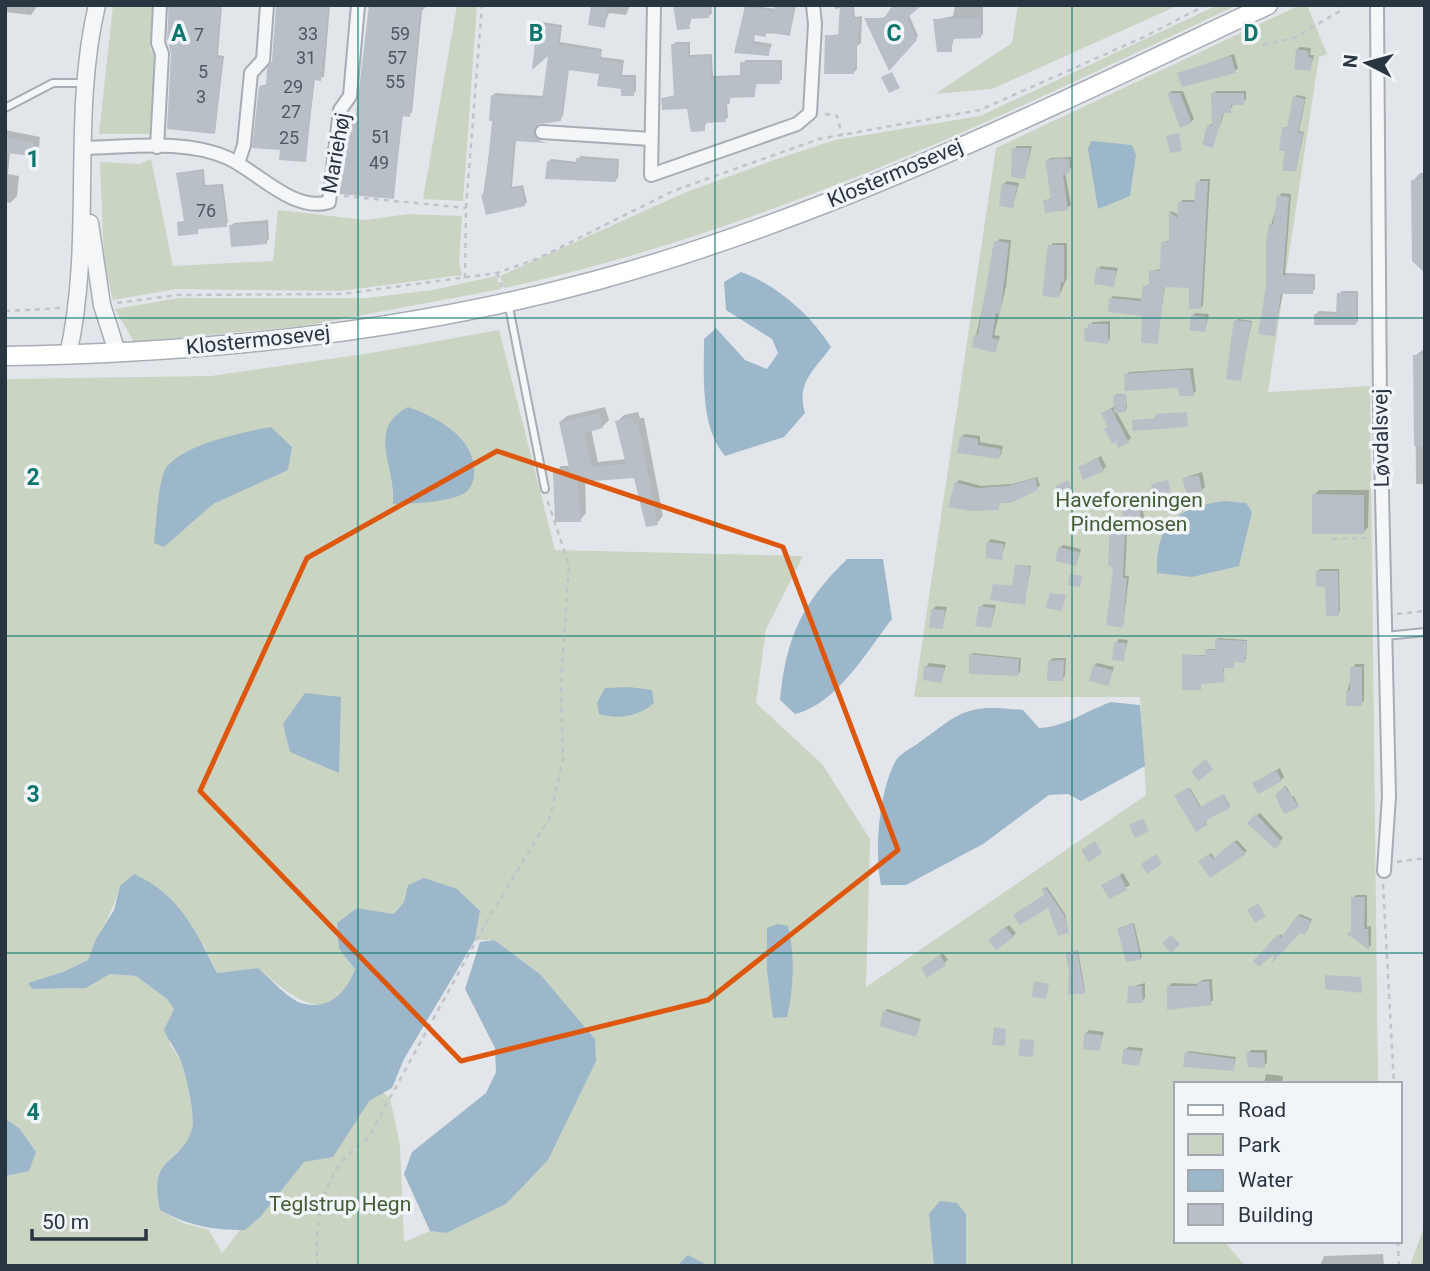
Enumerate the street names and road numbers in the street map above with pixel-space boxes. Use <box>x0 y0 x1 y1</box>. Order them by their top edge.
street label: Mariehøj <box>317 111 355 195</box>
street label: Klostermosevej <box>824 134 966 212</box>
street label: Klostermosevej <box>185 321 331 359</box>
street label: Løvdalsvej <box>1368 388 1394 488</box>

